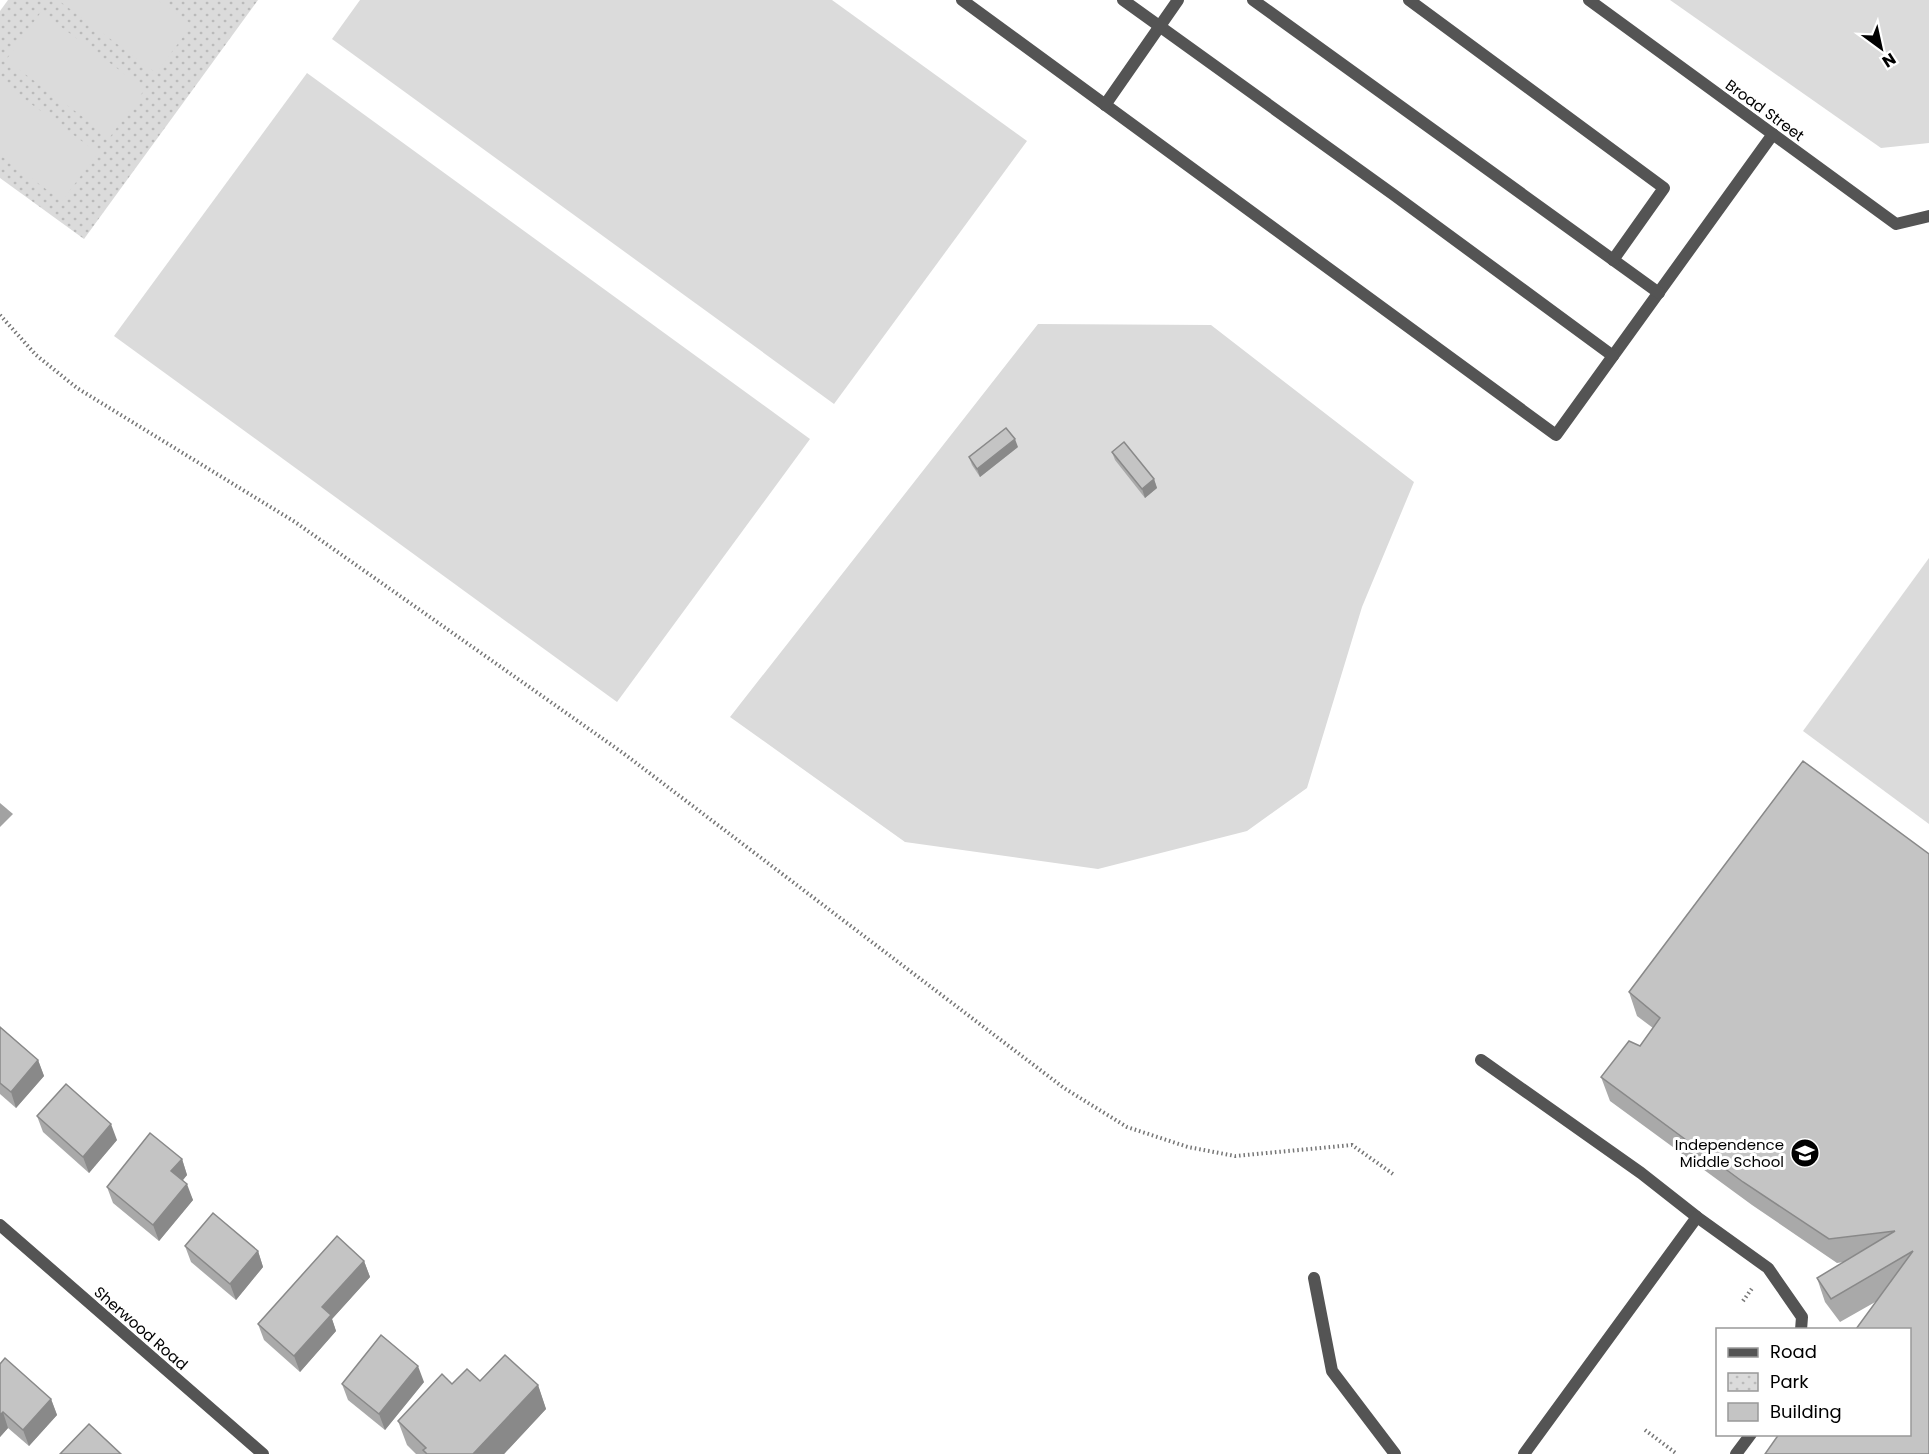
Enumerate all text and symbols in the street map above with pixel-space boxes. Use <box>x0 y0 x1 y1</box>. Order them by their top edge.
north arrow <box>1851 18 1911 78</box>
text: N <box>1878 47 1900 73</box>
street label: Broad Street <box>1721 74 1809 146</box>
place label: Independence Middle School <box>1675 1134 1784 1172</box>
school or university icon: Independence Middle School <box>1789 1137 1821 1169</box>
street label: Sherwood Road <box>90 1281 192 1375</box>
legend <box>1716 1328 1911 1436</box>
text: Road <box>1770 1339 1817 1364</box>
text: Park <box>1770 1369 1809 1394</box>
text: Building <box>1770 1399 1842 1424</box>

